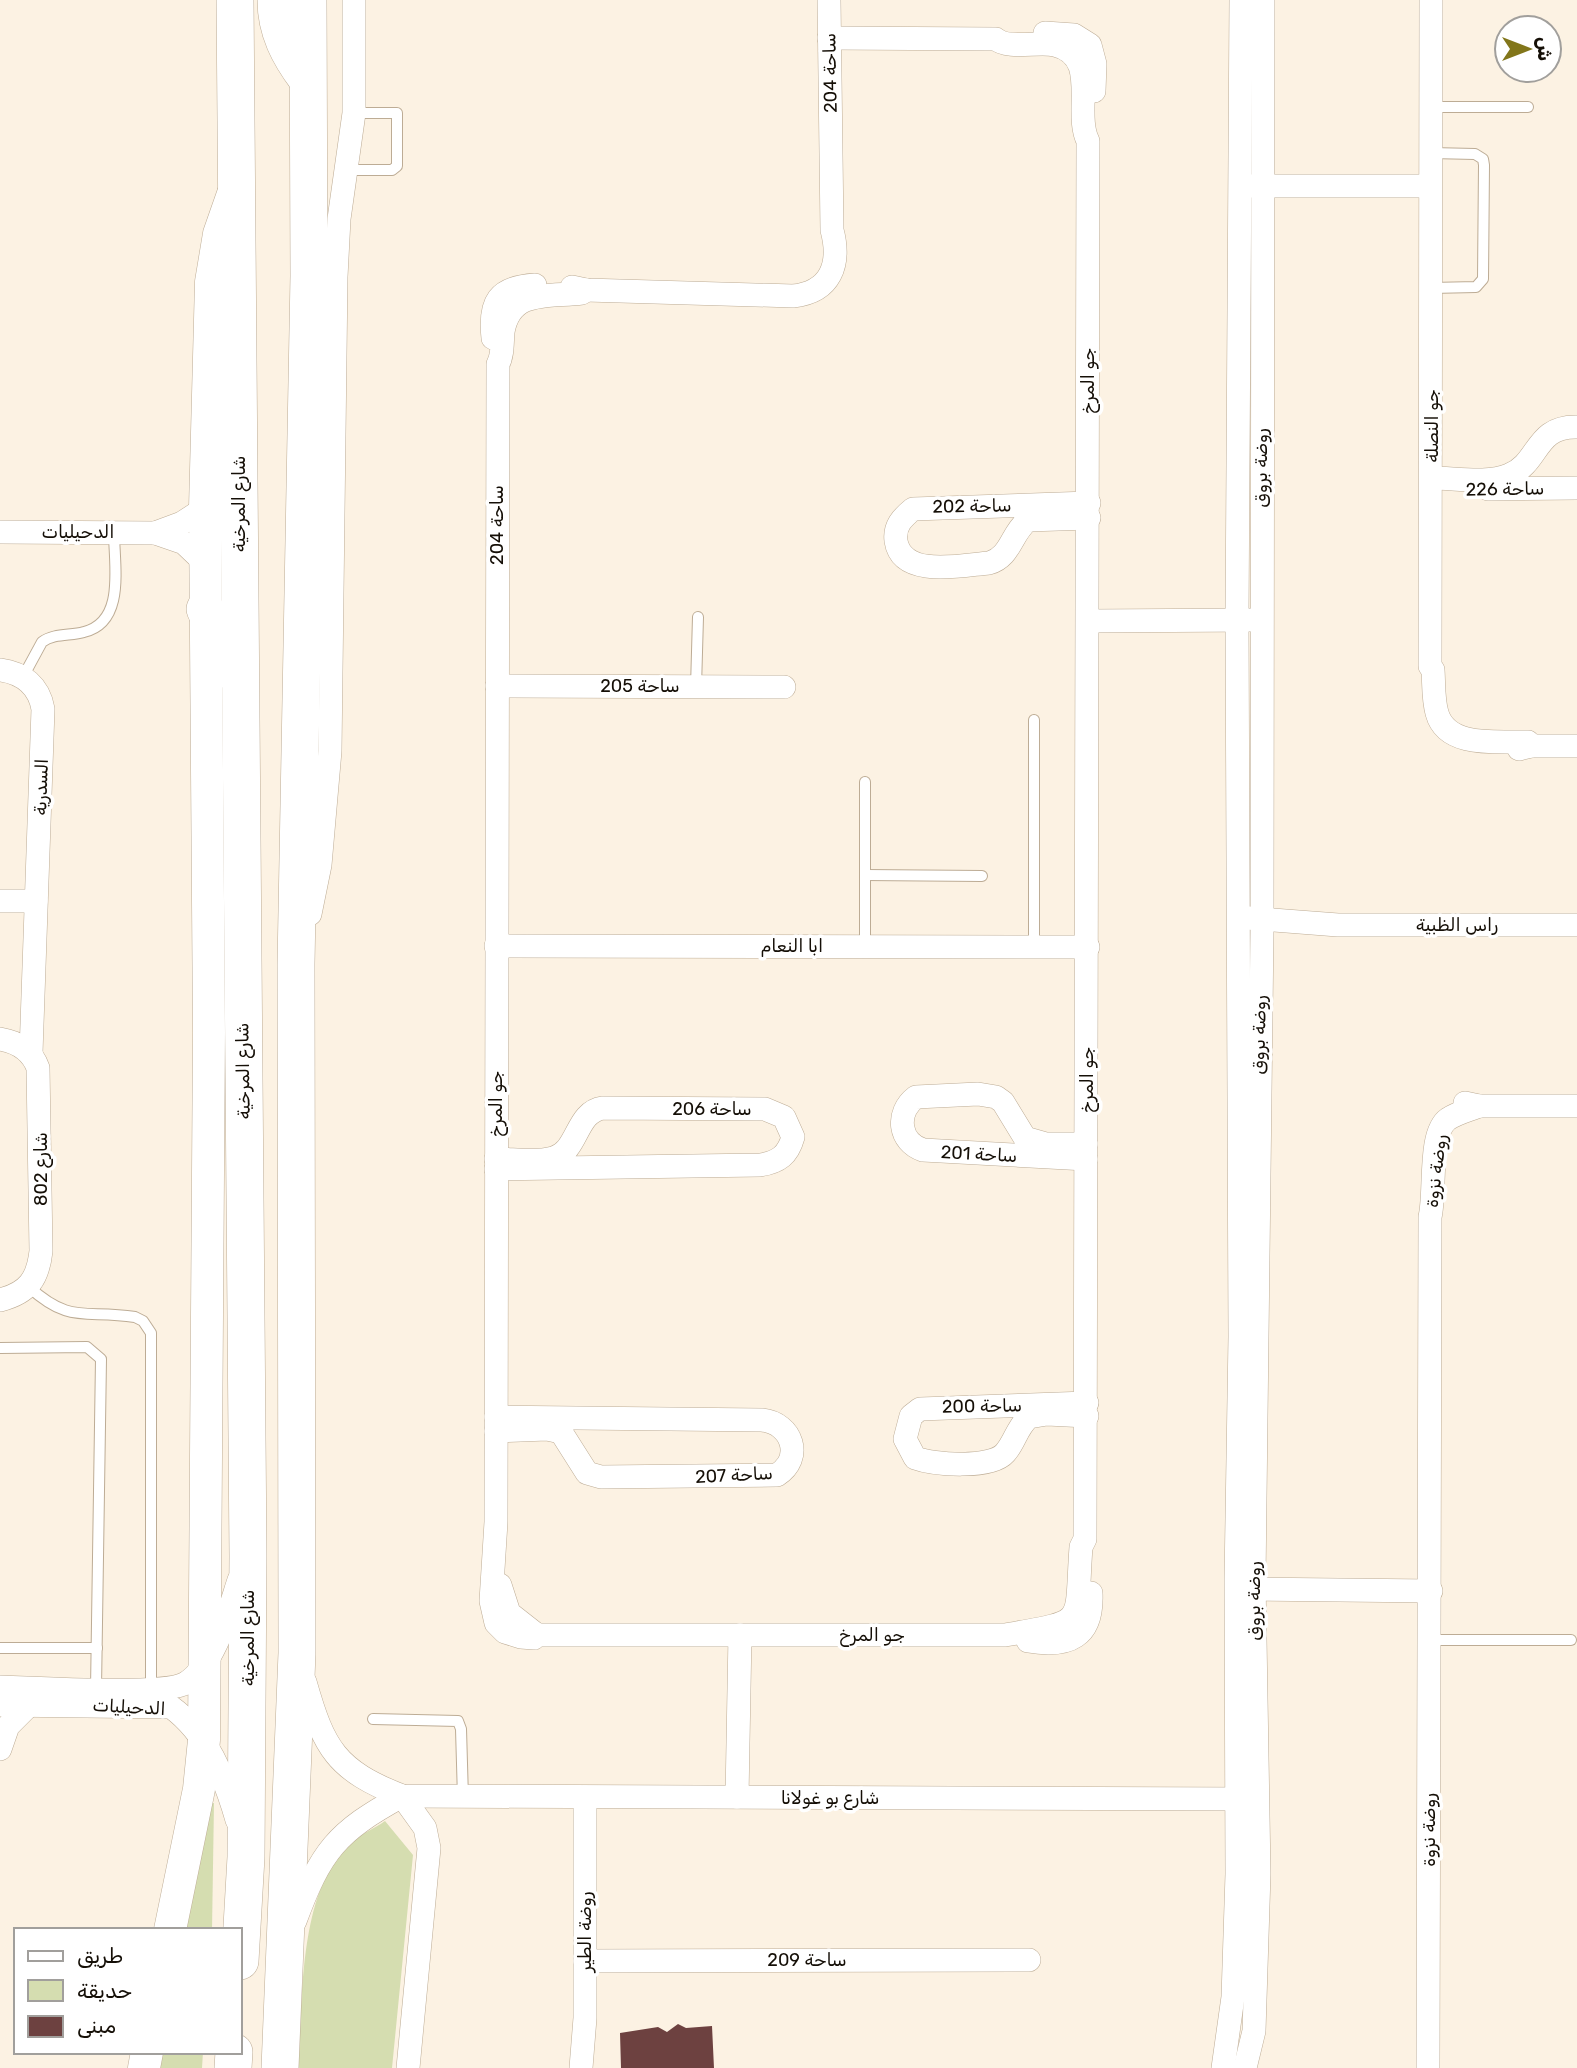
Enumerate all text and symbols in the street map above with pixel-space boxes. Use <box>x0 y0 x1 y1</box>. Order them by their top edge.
north arrow <box>1493 14 1563 84</box>
street label: ساحة 204 <box>818 33 842 113</box>
text: ش <box>1533 37 1556 61</box>
street label: جو المرخ <box>1077 348 1100 414</box>
street label: جو النصلة <box>1421 389 1443 463</box>
street label: روضة بروق <box>1250 428 1272 508</box>
street label: شارع المرخية <box>228 456 251 552</box>
street label: ساحة 226 <box>1465 477 1545 501</box>
street label: ساحة 204 <box>486 485 508 565</box>
street label: ساحة 202 <box>932 494 1012 518</box>
street label: الدحيليات <box>41 521 115 543</box>
street label: ساحة 205 <box>600 675 680 697</box>
street label: السدرية <box>29 758 53 816</box>
street label: راس الظبية <box>1416 914 1498 936</box>
street label: ابا النعام <box>761 935 823 957</box>
street label: روضة بروق <box>1247 995 1271 1075</box>
street label: شارع المرخية <box>231 1023 256 1119</box>
street label: جو المرخ <box>1076 1047 1099 1113</box>
street label: جو المرخ <box>485 1071 508 1137</box>
street label: ساحة 206 <box>672 1098 752 1120</box>
street label: شارع 802 <box>30 1132 53 1206</box>
street label: روضة نزوة <box>1421 1133 1451 1209</box>
street label: ساحة 201 <box>940 1141 1018 1167</box>
street label: ساحة 200 <box>942 1394 1022 1418</box>
street label: ساحة 207 <box>695 1462 773 1488</box>
street label: روضة بروق <box>1243 1561 1265 1641</box>
street label: شارع المرخية <box>237 1590 260 1686</box>
street label: جو المرخ <box>839 1624 905 1647</box>
street label: الدحيليات <box>92 1694 166 1720</box>
street label: شارع بو غولانا <box>781 1787 879 1810</box>
street label: روضة نزوة <box>1418 1793 1440 1867</box>
street label: روضة الطير <box>574 1892 596 1973</box>
legend <box>14 1928 242 2054</box>
text: طريق <box>77 1943 123 1968</box>
street label: ساحة 209 <box>767 1949 847 1971</box>
text: حديقة <box>77 1978 132 2003</box>
text: مبنى <box>77 2013 116 2038</box>

